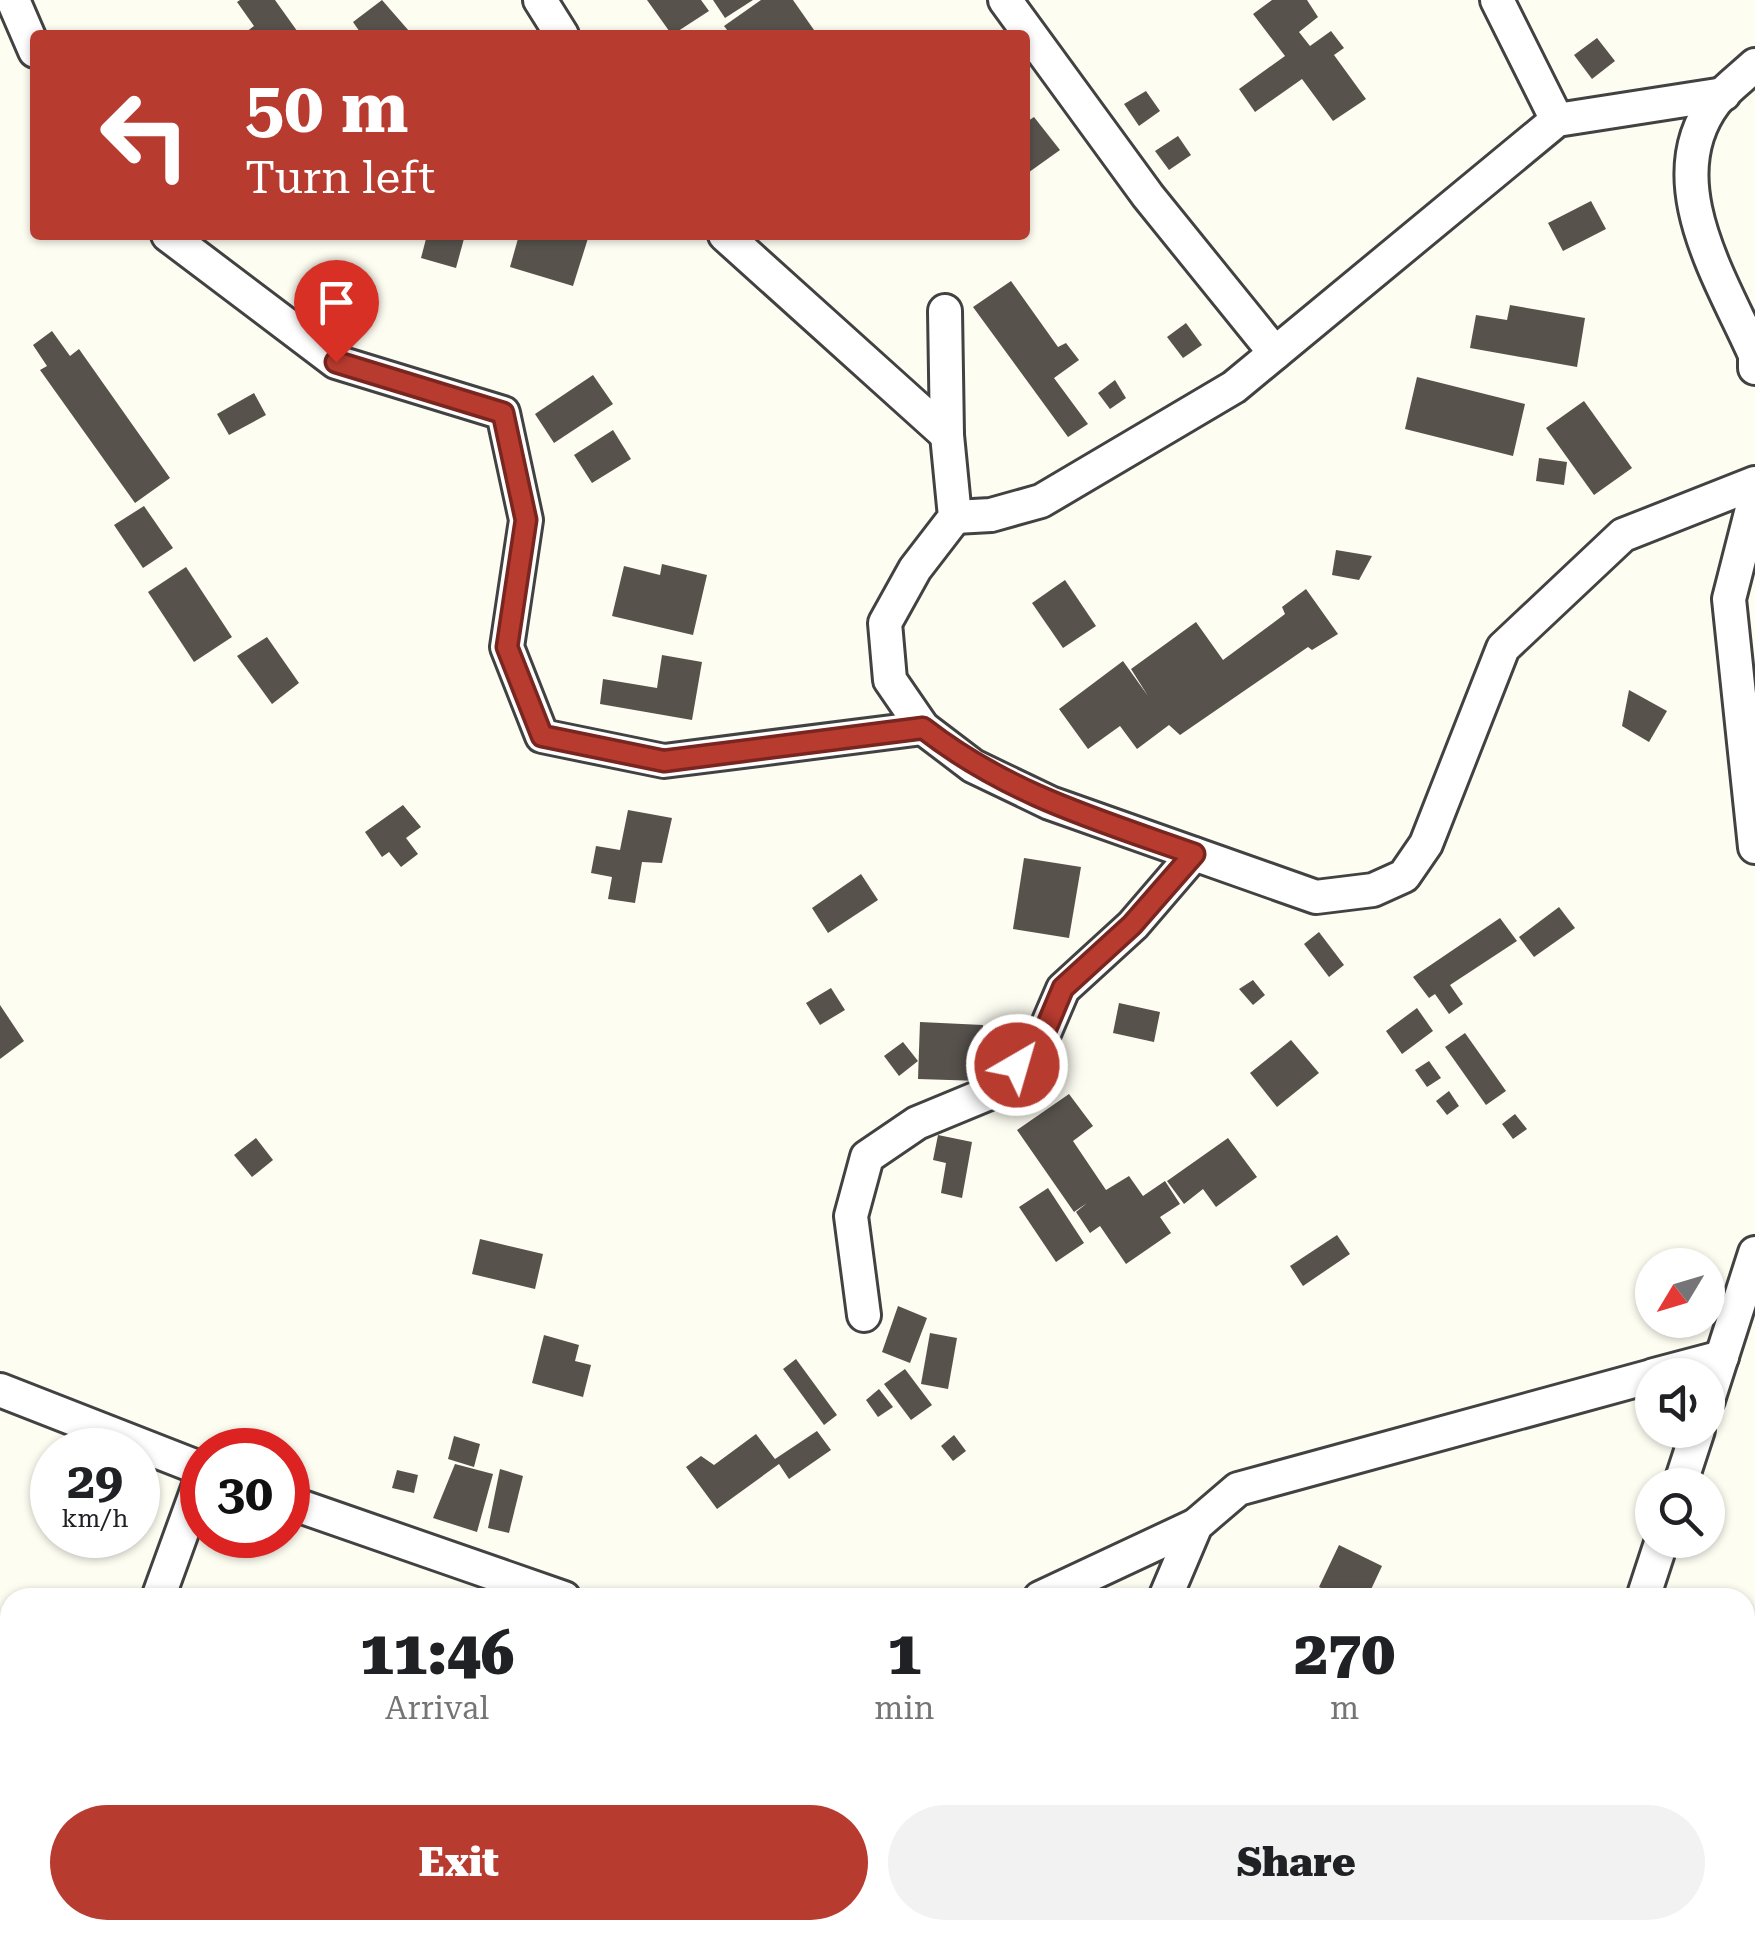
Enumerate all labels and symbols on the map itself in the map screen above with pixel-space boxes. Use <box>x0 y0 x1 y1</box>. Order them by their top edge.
pin <box>294 260 379 363</box>
position arrow <box>965 1013 1069 1117</box>
north arrow <box>1635 1248 1725 1338</box>
speed limit sign: 30 <box>180 1428 310 1558</box>

